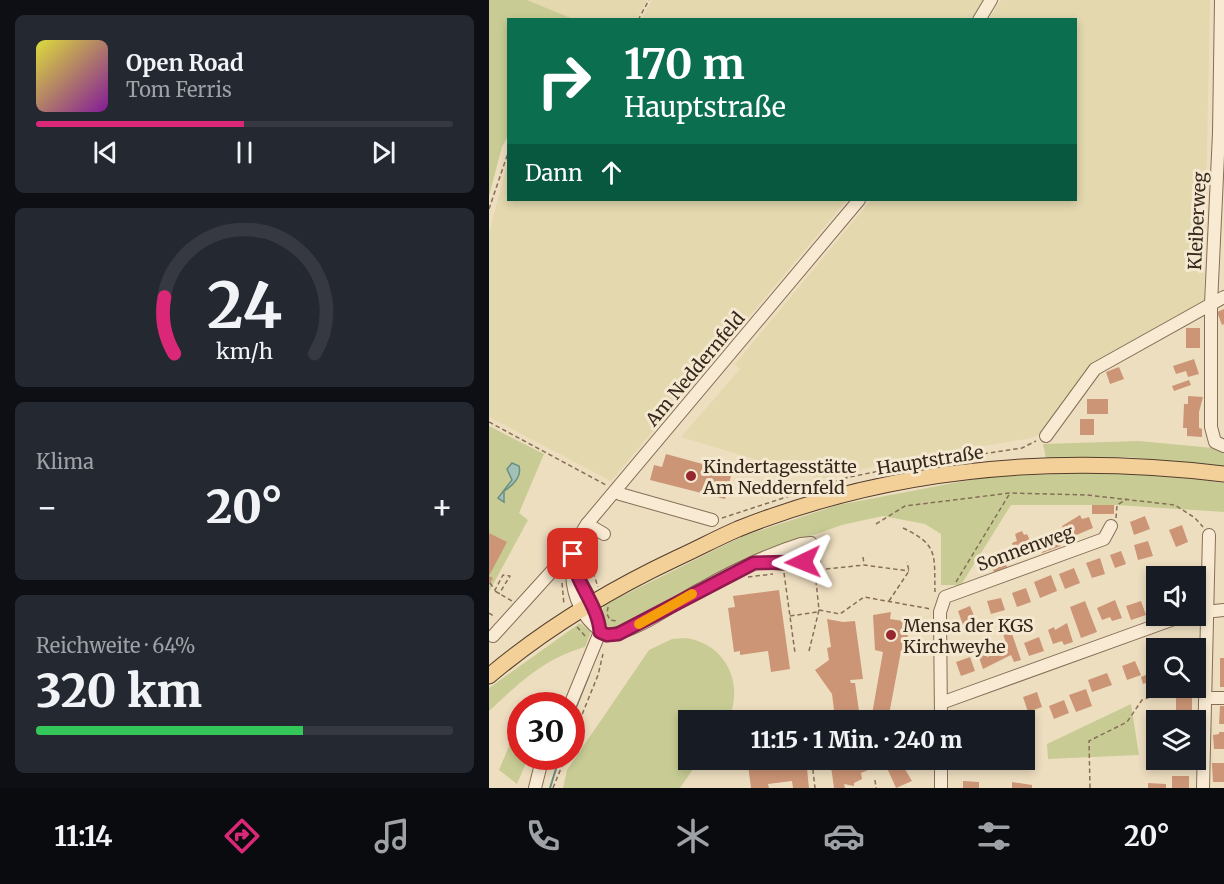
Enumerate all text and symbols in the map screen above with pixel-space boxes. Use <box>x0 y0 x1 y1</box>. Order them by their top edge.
text: 170 m <box>624 38 745 90</box>
icon: right <box>525 42 603 120</box>
text: Open Road <box>126 49 244 77</box>
text: Tom Ferris <box>126 77 232 102</box>
text: Hauptstraße <box>624 90 786 124</box>
icon: previous <box>89 136 122 169</box>
icon: pause <box>228 136 261 169</box>
icon: next <box>367 136 400 169</box>
icon: ahead <box>595 156 628 189</box>
text: Dann <box>525 159 583 187</box>
street label: Kleiberweg <box>1183 171 1211 271</box>
text: 24 <box>207 268 282 346</box>
street label: Am Neddernfeld <box>640 307 750 432</box>
text: km/h <box>216 339 273 366</box>
street label: Hauptstraße <box>875 440 985 480</box>
text: Klima <box>36 449 94 474</box>
place label: Kindertagesstätte Am Neddernfeld <box>702 455 857 499</box>
marker: Kindertagesstätte Am Neddernfeld <box>684 469 698 483</box>
text: 20° <box>206 479 283 535</box>
text: − <box>36 487 58 528</box>
text: + <box>431 487 453 528</box>
street label: Sonnenweg <box>973 520 1077 576</box>
pin <box>547 528 598 579</box>
position arrow <box>771 530 835 594</box>
icon: arrive <box>556 537 589 570</box>
map controls <box>1146 566 1206 770</box>
button: sound <box>1146 566 1206 626</box>
place label: Mensa der KGS Kirchweyhe <box>903 614 1034 658</box>
marker: Mensa der KGS Kirchweyhe <box>884 628 898 642</box>
text: Reichweite · 64% <box>36 633 196 658</box>
button: search <box>1146 638 1206 698</box>
text: 320 km <box>36 663 202 719</box>
speed limit sign: 30 <box>507 692 585 770</box>
button: layers <box>1146 710 1206 770</box>
text: 11:15 · 1 Min. · 240 m <box>751 726 962 754</box>
icon: directions <box>221 815 263 857</box>
icon: music <box>371 815 413 857</box>
icon: phone <box>522 815 564 857</box>
icon: climate <box>672 815 714 857</box>
icon: car <box>823 815 865 857</box>
icon: filters <box>973 815 1015 857</box>
text: 11:14 <box>54 819 113 853</box>
text: 20° <box>1124 819 1170 853</box>

